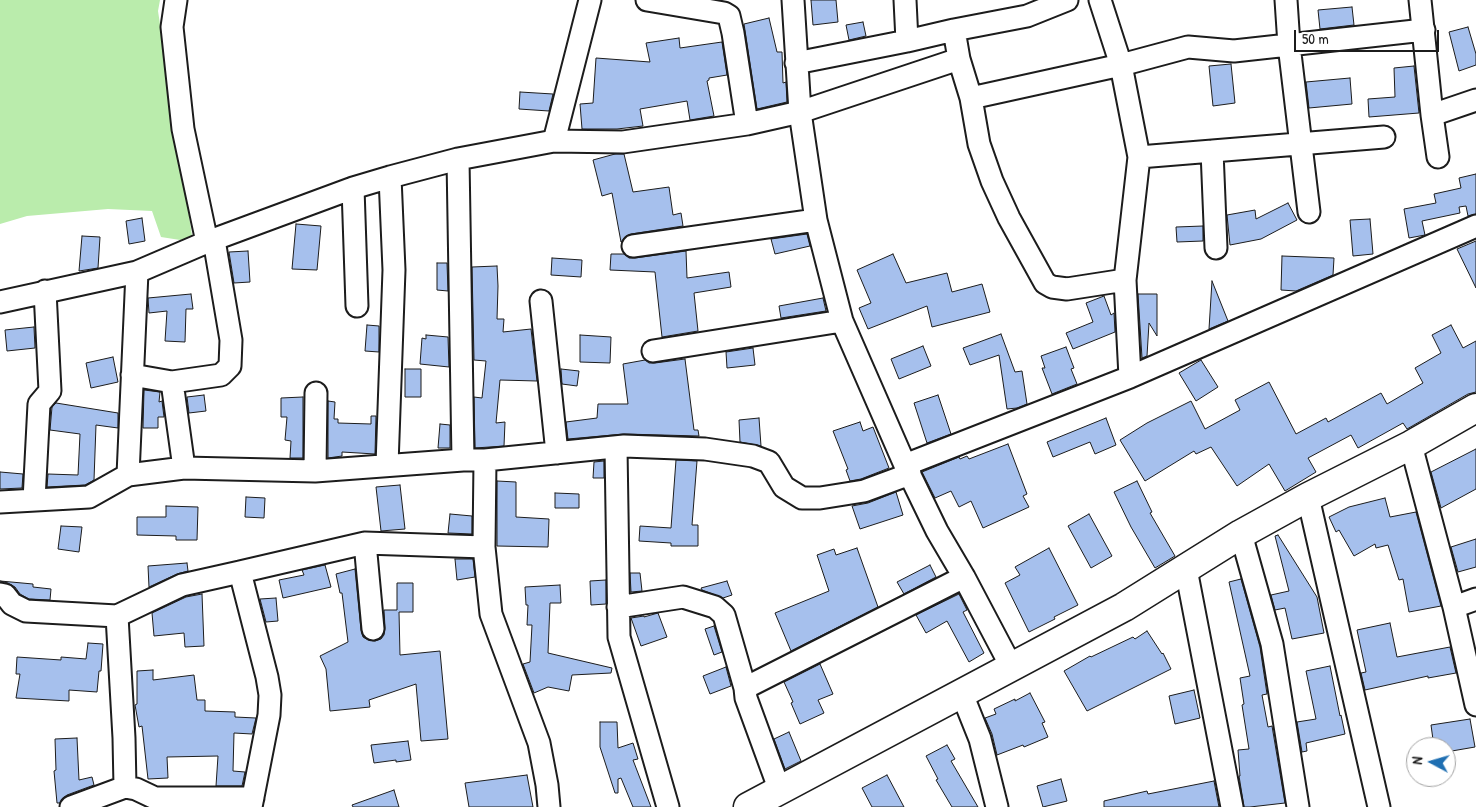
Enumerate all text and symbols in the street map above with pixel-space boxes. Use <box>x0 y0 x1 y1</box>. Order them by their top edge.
scale bar <box>1296 20 1441 52</box>
text: 50 m <box>1302 28 1329 49</box>
north arrow <box>1406 737 1456 787</box>
text: N <box>1407 756 1426 765</box>

